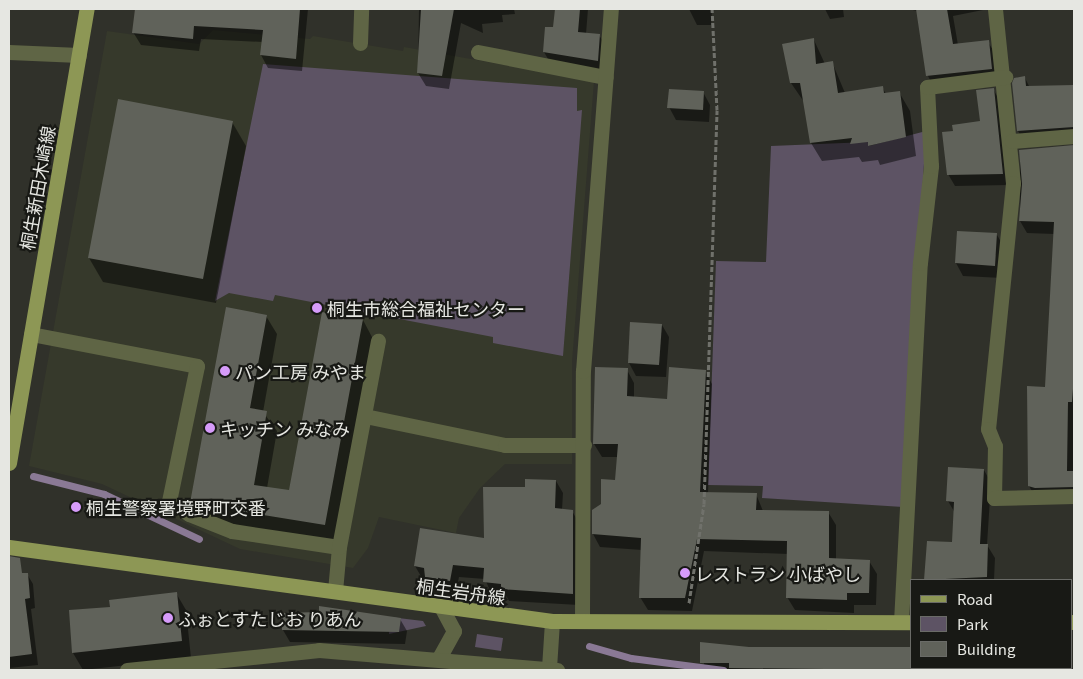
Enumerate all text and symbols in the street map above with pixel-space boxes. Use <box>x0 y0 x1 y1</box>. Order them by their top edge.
street label: 桐生新田木崎線 <box>15 124 59 252</box>
place label: 桐生市総合福祉センター <box>327 297 525 319</box>
marker: 桐生市総合福祉センター <box>311 302 323 314</box>
place label: パン工房 みやま <box>235 360 365 382</box>
marker: パン工房 みやま <box>219 365 231 377</box>
place label: キッチン みなみ <box>220 417 350 439</box>
marker: キッチン みなみ <box>204 422 216 434</box>
place label: 桐生警察署境野町交番 <box>86 496 266 518</box>
marker: 桐生警察署境野町交番 <box>70 501 82 513</box>
place label: レストラン 小ばやし <box>695 562 861 584</box>
marker: レストラン 小ばやし <box>679 567 691 579</box>
street label: 桐生岩舟線 <box>415 574 507 608</box>
legend <box>910 579 1073 669</box>
text: Road <box>957 588 993 609</box>
place label: ふぉとすたじお りあん <box>178 607 362 629</box>
marker: ふぉとすたじお りあん <box>162 612 174 624</box>
text: Park <box>957 613 988 634</box>
text: Building <box>957 638 1015 659</box>

